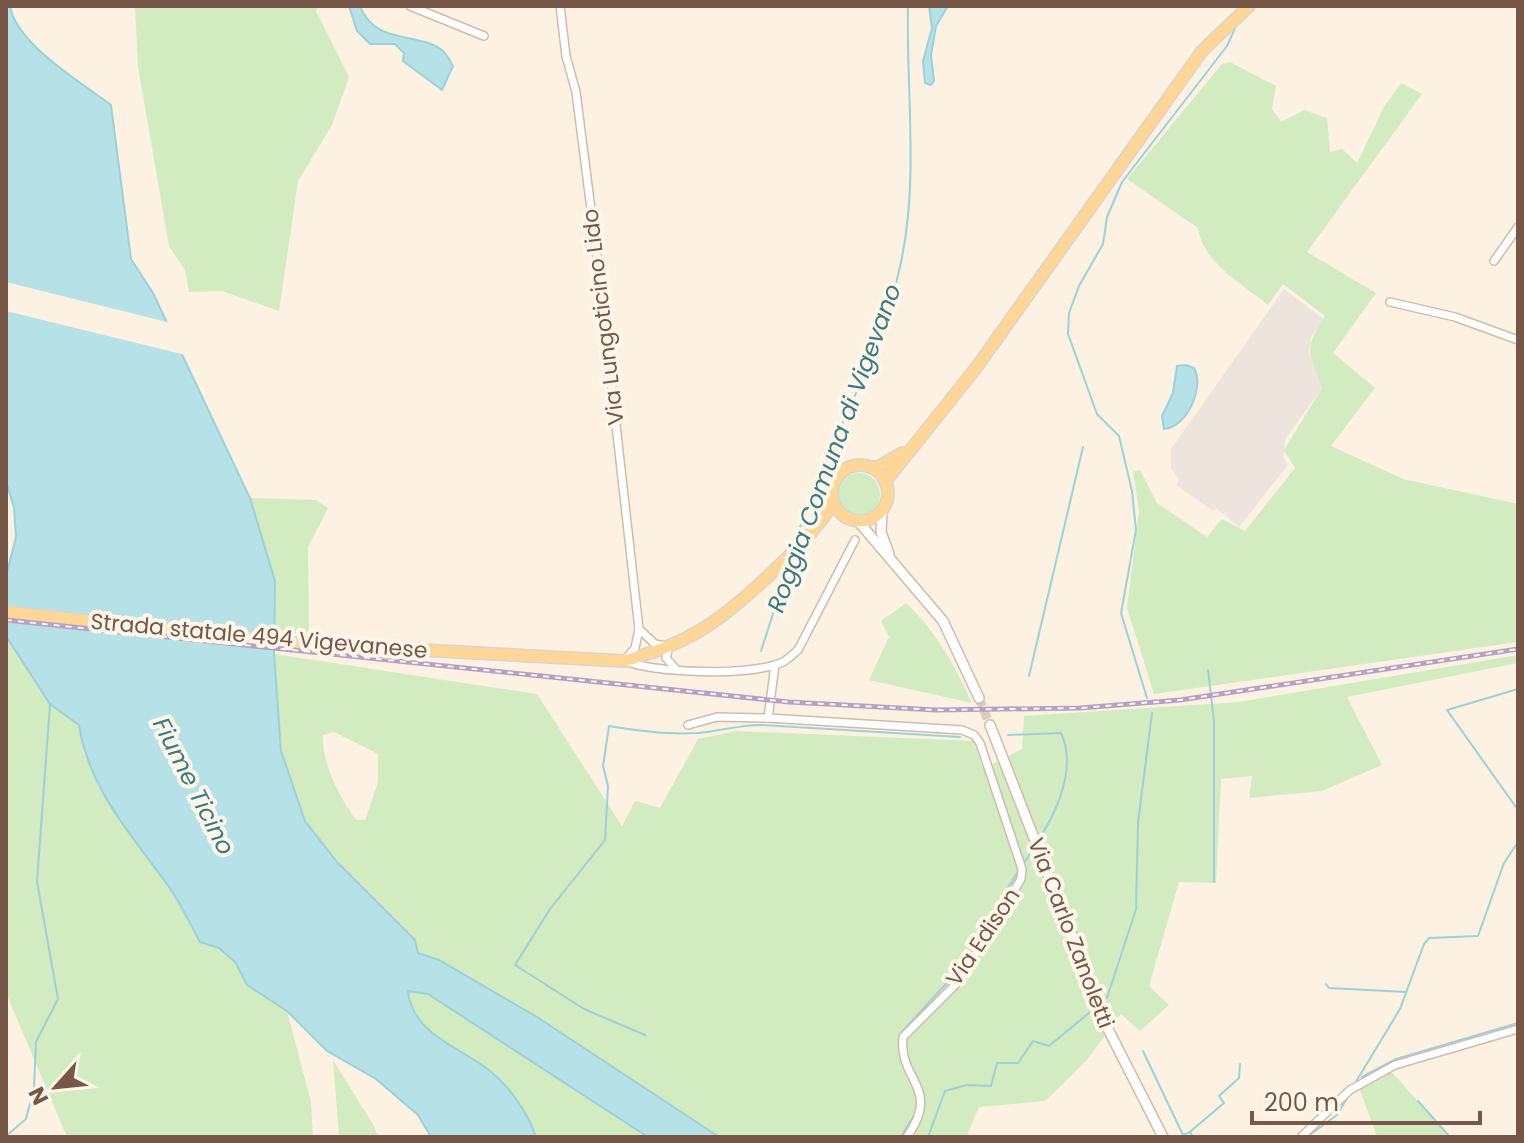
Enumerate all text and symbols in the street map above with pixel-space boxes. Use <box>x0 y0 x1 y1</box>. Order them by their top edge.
street label: Via Lungoticino Lido <box>574 207 632 427</box>
water label: Roggia Comuna di Vigevano <box>759 279 909 617</box>
street label: Strada statale 494 Vigevanese <box>89 606 429 666</box>
water label: Fiume Ticino <box>145 712 243 860</box>
street label: Via Carlo Zanoletti <box>1020 833 1122 1033</box>
street label: Via Edison <box>939 882 1027 992</box>
north arrow <box>16 1047 96 1127</box>
scale bar <box>1252 1075 1480 1125</box>
text: N <box>21 1081 56 1110</box>
text: 200 m <box>1264 1086 1339 1119</box>

